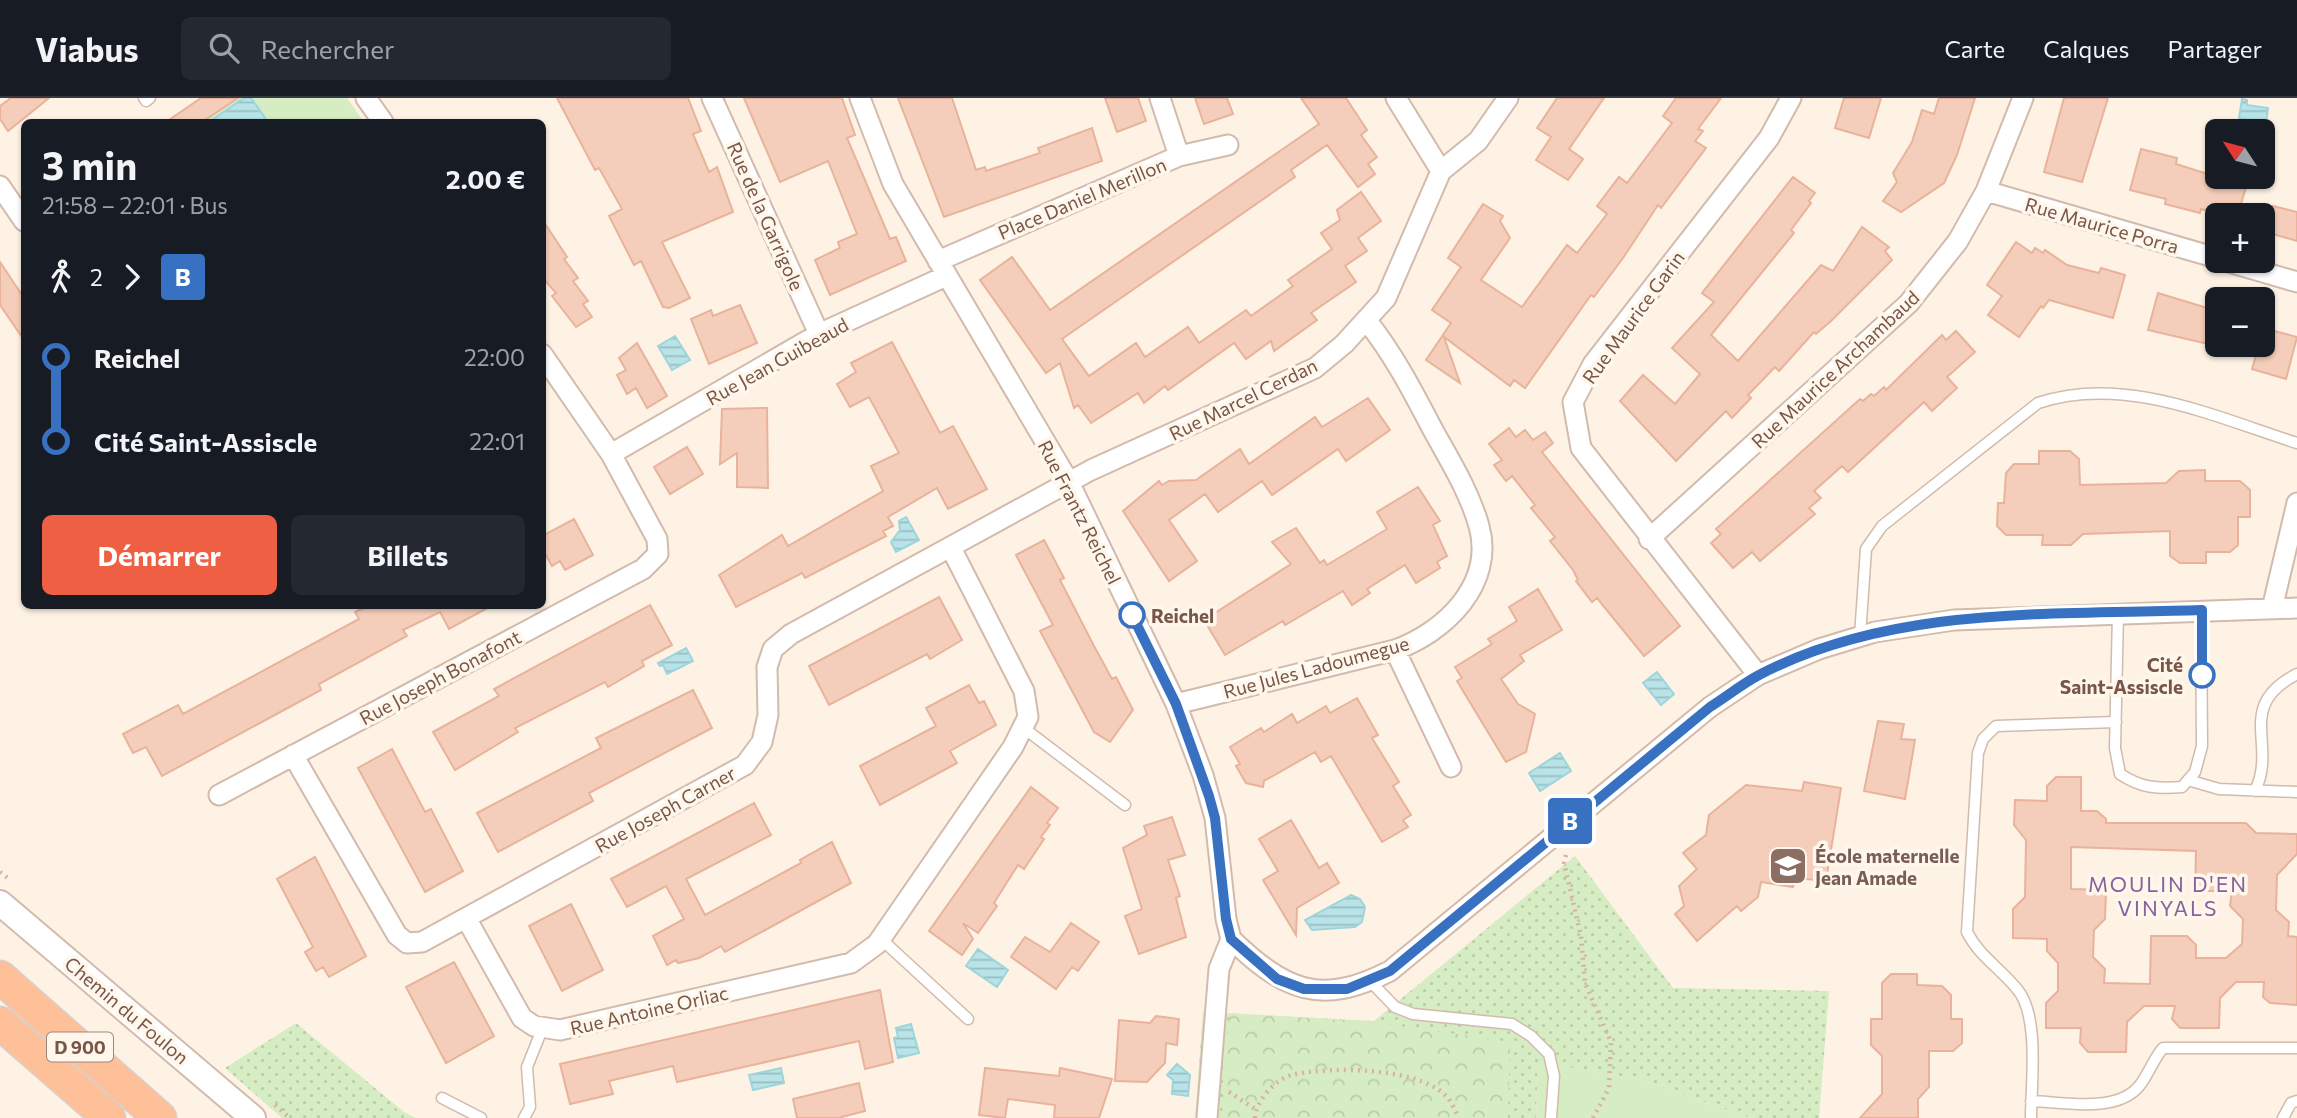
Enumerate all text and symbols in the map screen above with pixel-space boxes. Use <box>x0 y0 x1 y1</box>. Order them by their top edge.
search box <box>181 17 671 80</box>
text: Viabus <box>35 28 139 69</box>
icon: search <box>205 29 243 67</box>
text: Rechercher <box>261 33 394 64</box>
text: Carte <box>1944 34 2005 63</box>
text: Calques <box>2043 34 2129 63</box>
text: Partager <box>2167 34 2262 63</box>
north arrow <box>2205 119 2275 189</box>
map controls <box>2205 119 2275 357</box>
street label: Rue de la Garrigole <box>723 138 809 294</box>
text: 3 min <box>42 141 137 188</box>
street label: Place Daniel Merillon <box>994 152 1170 244</box>
text: 2.00 € <box>446 163 525 194</box>
text: 21:58 – 22:01 · Bus <box>42 191 228 219</box>
street label: Rue Maurice Porra <box>2022 192 2182 258</box>
button: + <box>2205 203 2275 273</box>
street label: Rue Maurice Garin <box>1577 246 1689 388</box>
icon: walk <box>42 258 80 296</box>
icon: forward <box>113 258 151 296</box>
text: B <box>175 262 191 291</box>
text: 2 <box>90 263 103 291</box>
street label: Rue Maurice Archambaud <box>1746 285 1924 453</box>
button: − <box>2205 287 2275 357</box>
street label: Rue Jean Guibeaud <box>702 312 852 410</box>
text: Reichel <box>94 342 180 373</box>
text: 22:00 <box>464 343 525 371</box>
street label: Rue Marcel Cerdan <box>1165 353 1321 445</box>
text: Cité Saint-Assiscle <box>94 426 317 457</box>
text: 22:01 <box>469 427 525 455</box>
street label: Rue Frantz Reichel <box>1034 436 1126 588</box>
button: Démarrer <box>42 515 277 595</box>
button: Billets <box>291 515 525 595</box>
marker: Reichel <box>1119 602 1145 628</box>
place label: Reichel <box>1151 604 1214 627</box>
street label: Rue Joseph Bonafont <box>355 625 525 729</box>
street label: Rue Jules Ladoumegue <box>1221 631 1411 703</box>
place label: Cité Saint-Assiscle <box>2060 653 2183 698</box>
marker: Cité Saint-Assiscle <box>2189 662 2215 688</box>
street label: Rue Joseph Carner <box>591 761 740 857</box>
line badge: B <box>1547 798 1593 844</box>
text: B <box>1562 806 1578 835</box>
place label: École maternelle Jean Amade <box>1815 844 1959 889</box>
school or university icon: École maternelle Jean Amade <box>1767 845 1809 887</box>
district label: MOULIN D'EN VINYALS <box>2088 871 2248 920</box>
street label: Chemin du Foulon <box>60 951 194 1069</box>
street label: Rue Antoine Orliac <box>568 981 730 1039</box>
road number: D 900 <box>47 1032 113 1062</box>

